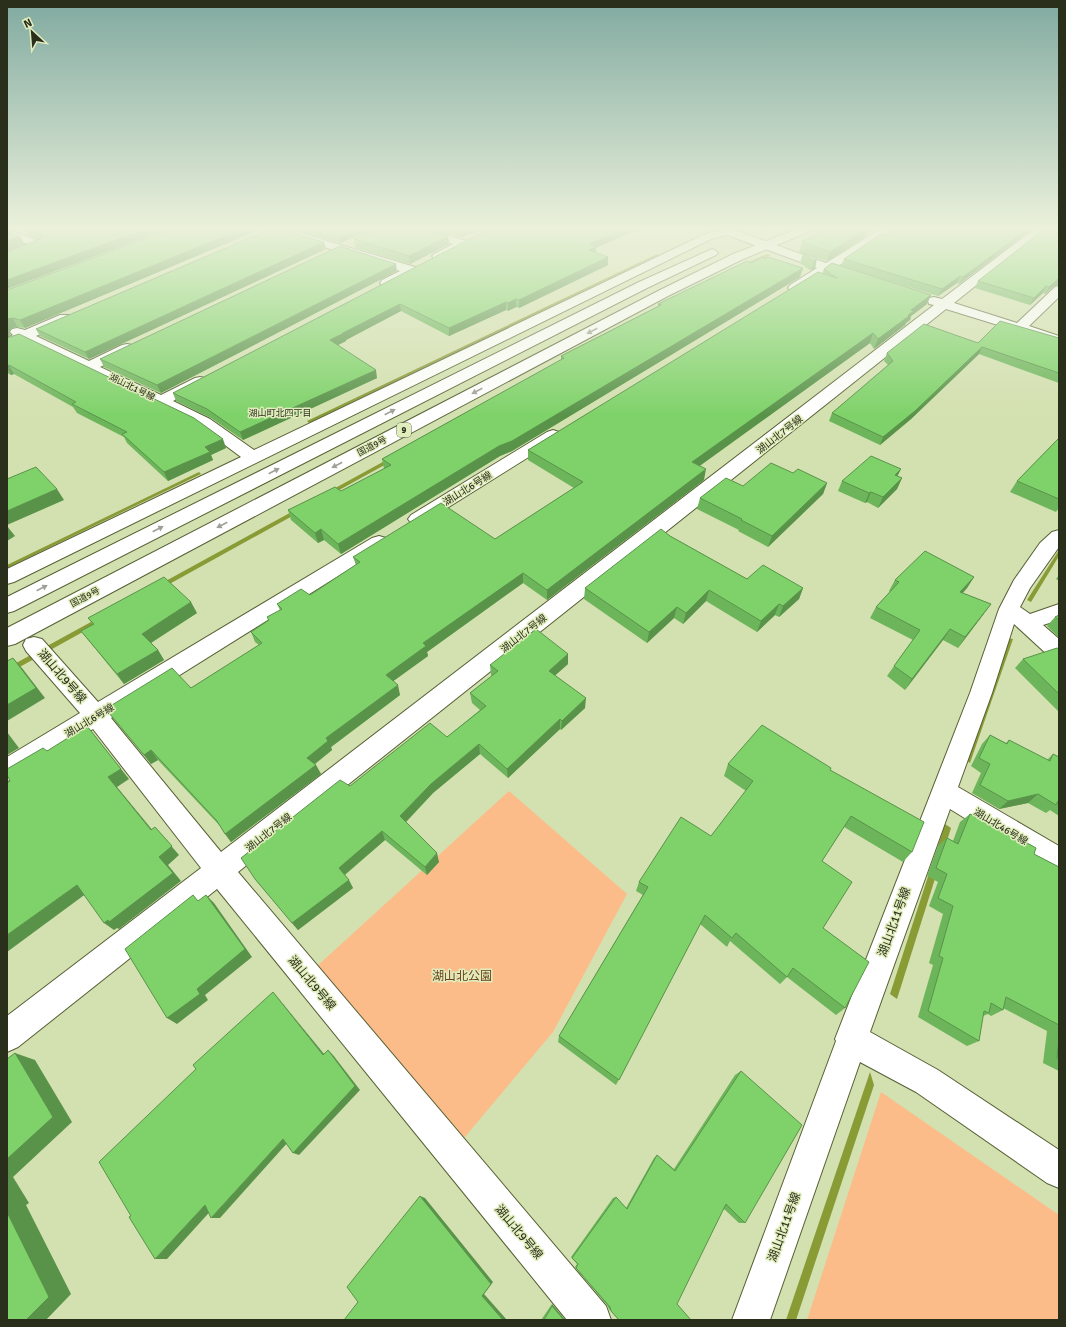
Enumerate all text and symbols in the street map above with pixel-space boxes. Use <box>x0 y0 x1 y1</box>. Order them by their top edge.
north arrow <box>12 12 52 52</box>
text: N <box>22 16 34 31</box>
one-way arrow <box>586 327 598 334</box>
street label: 湖山北1号線 <box>107 372 157 404</box>
one-way arrow <box>471 388 483 394</box>
district label: 湖山町北四丁目 <box>248 408 312 419</box>
one-way arrow <box>384 409 396 415</box>
street label: 湖山北7号線 <box>754 413 805 457</box>
road number: 9 <box>397 423 411 437</box>
street label: 国道9号 <box>356 434 389 459</box>
one-way arrow <box>331 461 343 468</box>
one-way arrow <box>268 468 280 474</box>
street label: 湖山北6号線 <box>441 469 494 509</box>
one-way arrow <box>216 522 228 528</box>
one-way arrow <box>152 526 164 533</box>
one-way arrow <box>36 585 48 591</box>
street label: 国道9号 <box>69 585 102 610</box>
street label: 湖山北7号線 <box>498 612 549 656</box>
street label: 湖山北9号線 <box>34 646 89 706</box>
street label: 湖山北6号線 <box>63 701 116 740</box>
street label: 湖山北46号線 <box>971 806 1030 848</box>
street label: 湖山北7号線 <box>243 811 294 855</box>
street label: 湖山北11号線 <box>875 885 914 959</box>
street label: 湖山北9号線 <box>285 953 339 1014</box>
park label: 湖山北公園 <box>432 969 492 984</box>
street label: 湖山北11号線 <box>765 1190 804 1264</box>
street label: 湖山北9号線 <box>492 1202 546 1263</box>

